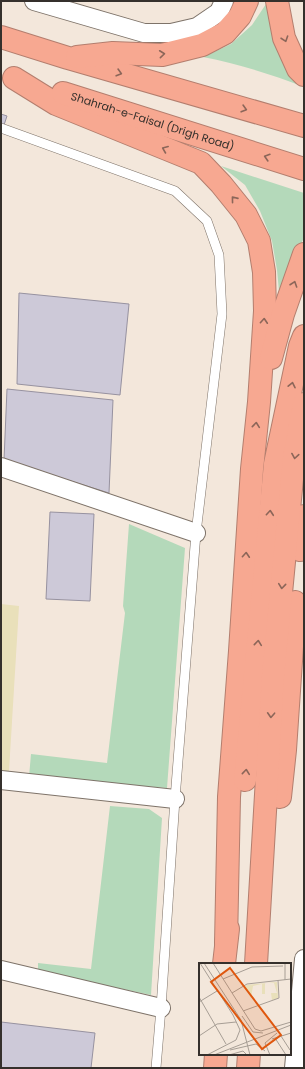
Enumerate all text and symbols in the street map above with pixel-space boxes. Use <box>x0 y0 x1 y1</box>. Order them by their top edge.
one-way arrow <box>280 36 289 43</box>
one-way arrow <box>159 49 165 58</box>
one-way arrow <box>115 68 122 77</box>
street label: Shahrah-e-Faisal (Drigh Road) <box>69 88 236 155</box>
one-way arrow <box>240 104 247 113</box>
one-way arrow <box>161 145 168 153</box>
one-way arrow <box>263 153 270 162</box>
one-way arrow <box>231 196 238 203</box>
one-way arrow <box>289 281 297 288</box>
one-way arrow <box>260 318 269 324</box>
one-way arrow <box>288 382 296 389</box>
one-way arrow <box>252 422 261 428</box>
one-way arrow <box>291 453 299 459</box>
one-way arrow <box>266 510 275 516</box>
one-way arrow <box>242 552 251 558</box>
one-way arrow <box>277 583 286 589</box>
one-way arrow <box>253 640 262 646</box>
one-way arrow <box>266 712 275 718</box>
one-way arrow <box>241 769 250 775</box>
inset map <box>199 963 291 1055</box>

